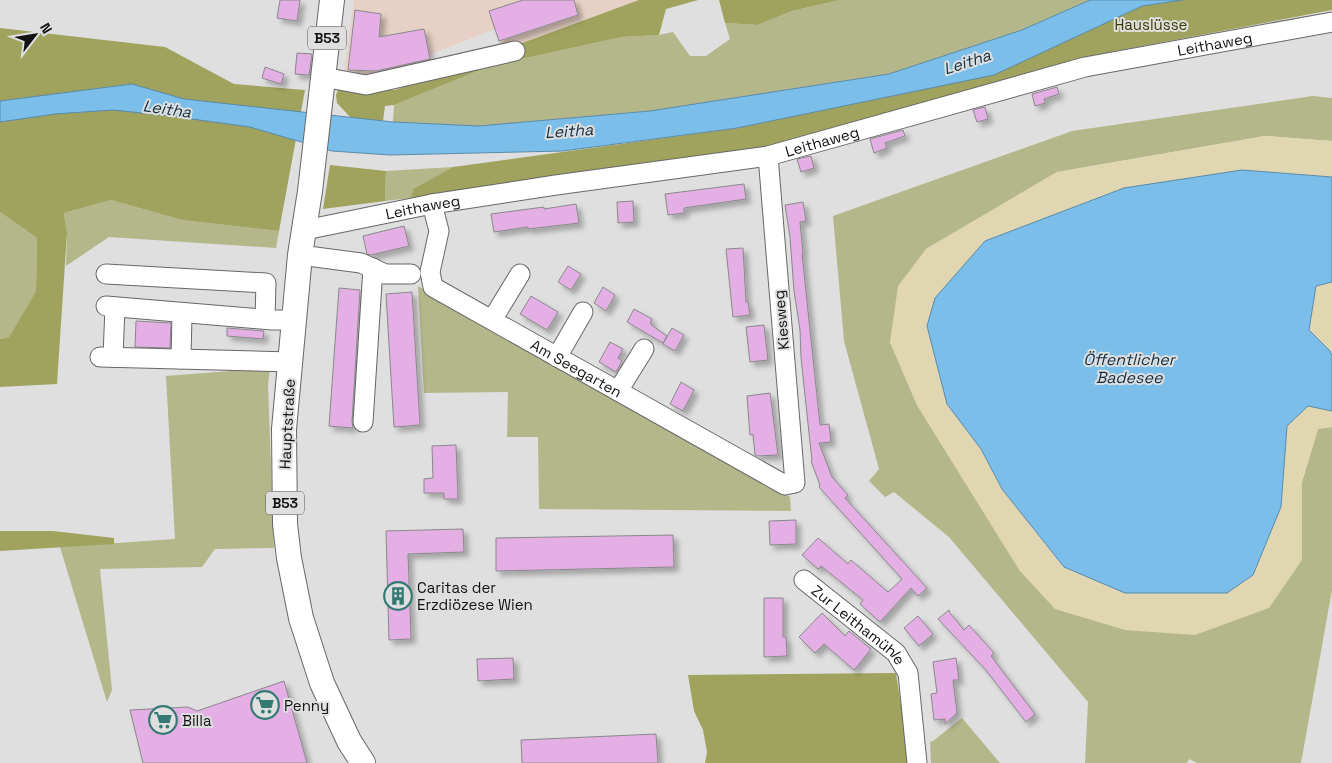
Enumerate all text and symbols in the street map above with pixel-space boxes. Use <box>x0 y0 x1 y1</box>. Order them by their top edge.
north arrow <box>10 10 60 60</box>
park label: Hauslüsse <box>1115 15 1188 34</box>
text: N <box>36 20 56 37</box>
road number: B53 <box>308 26 346 49</box>
street label: Leithaweg <box>1176 27 1254 60</box>
water label: Leitha <box>941 44 994 79</box>
water label: Leitha <box>142 95 193 123</box>
water label: Leitha <box>544 119 595 143</box>
street label: Leithaweg <box>783 121 861 160</box>
street label: Leithaweg <box>384 190 461 223</box>
street label: Kiesweg <box>769 289 793 351</box>
street label: Am Seegarten <box>528 335 626 401</box>
water label: Öffentlicher Badesee <box>1083 349 1177 388</box>
street label: Hauptstraße <box>275 378 299 470</box>
road number: B53 <box>266 492 304 514</box>
place label: Caritas der Erzdiözese Wien <box>417 578 533 614</box>
street label: Zur Leithamühle <box>808 580 910 668</box>
building icon: Caritas der Erzdiözese Wien <box>383 581 413 611</box>
supermarket icon: Penny <box>250 690 280 720</box>
place label: Penny <box>284 696 329 715</box>
supermarket icon: Billa <box>148 705 178 735</box>
place label: Billa <box>182 711 212 730</box>

